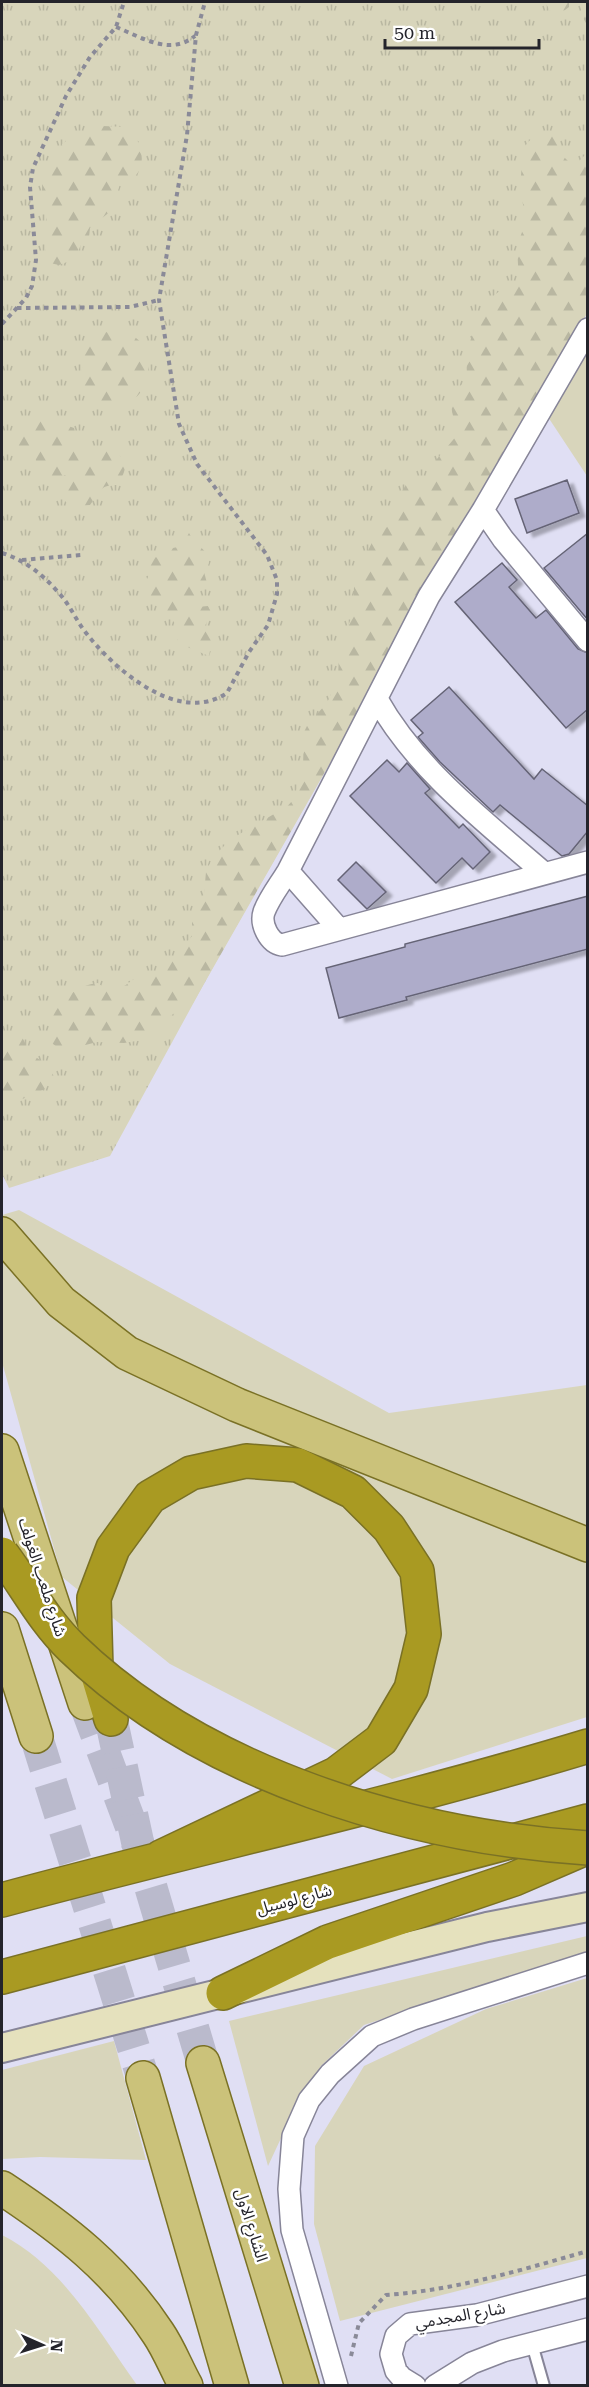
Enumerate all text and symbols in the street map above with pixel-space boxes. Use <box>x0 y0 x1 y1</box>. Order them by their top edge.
scale bar <box>385 12 540 50</box>
text: 50 m <box>394 22 435 43</box>
street label: شارع ملعب الغولف <box>11 1515 71 1640</box>
street label: شارع لوسيل <box>254 1880 335 1922</box>
street label: الشارع الاول <box>229 2186 272 2265</box>
street label: شارع المجدمي <box>413 2298 507 2336</box>
north arrow <box>12 2315 72 2375</box>
text: N <box>47 2339 66 2352</box>

